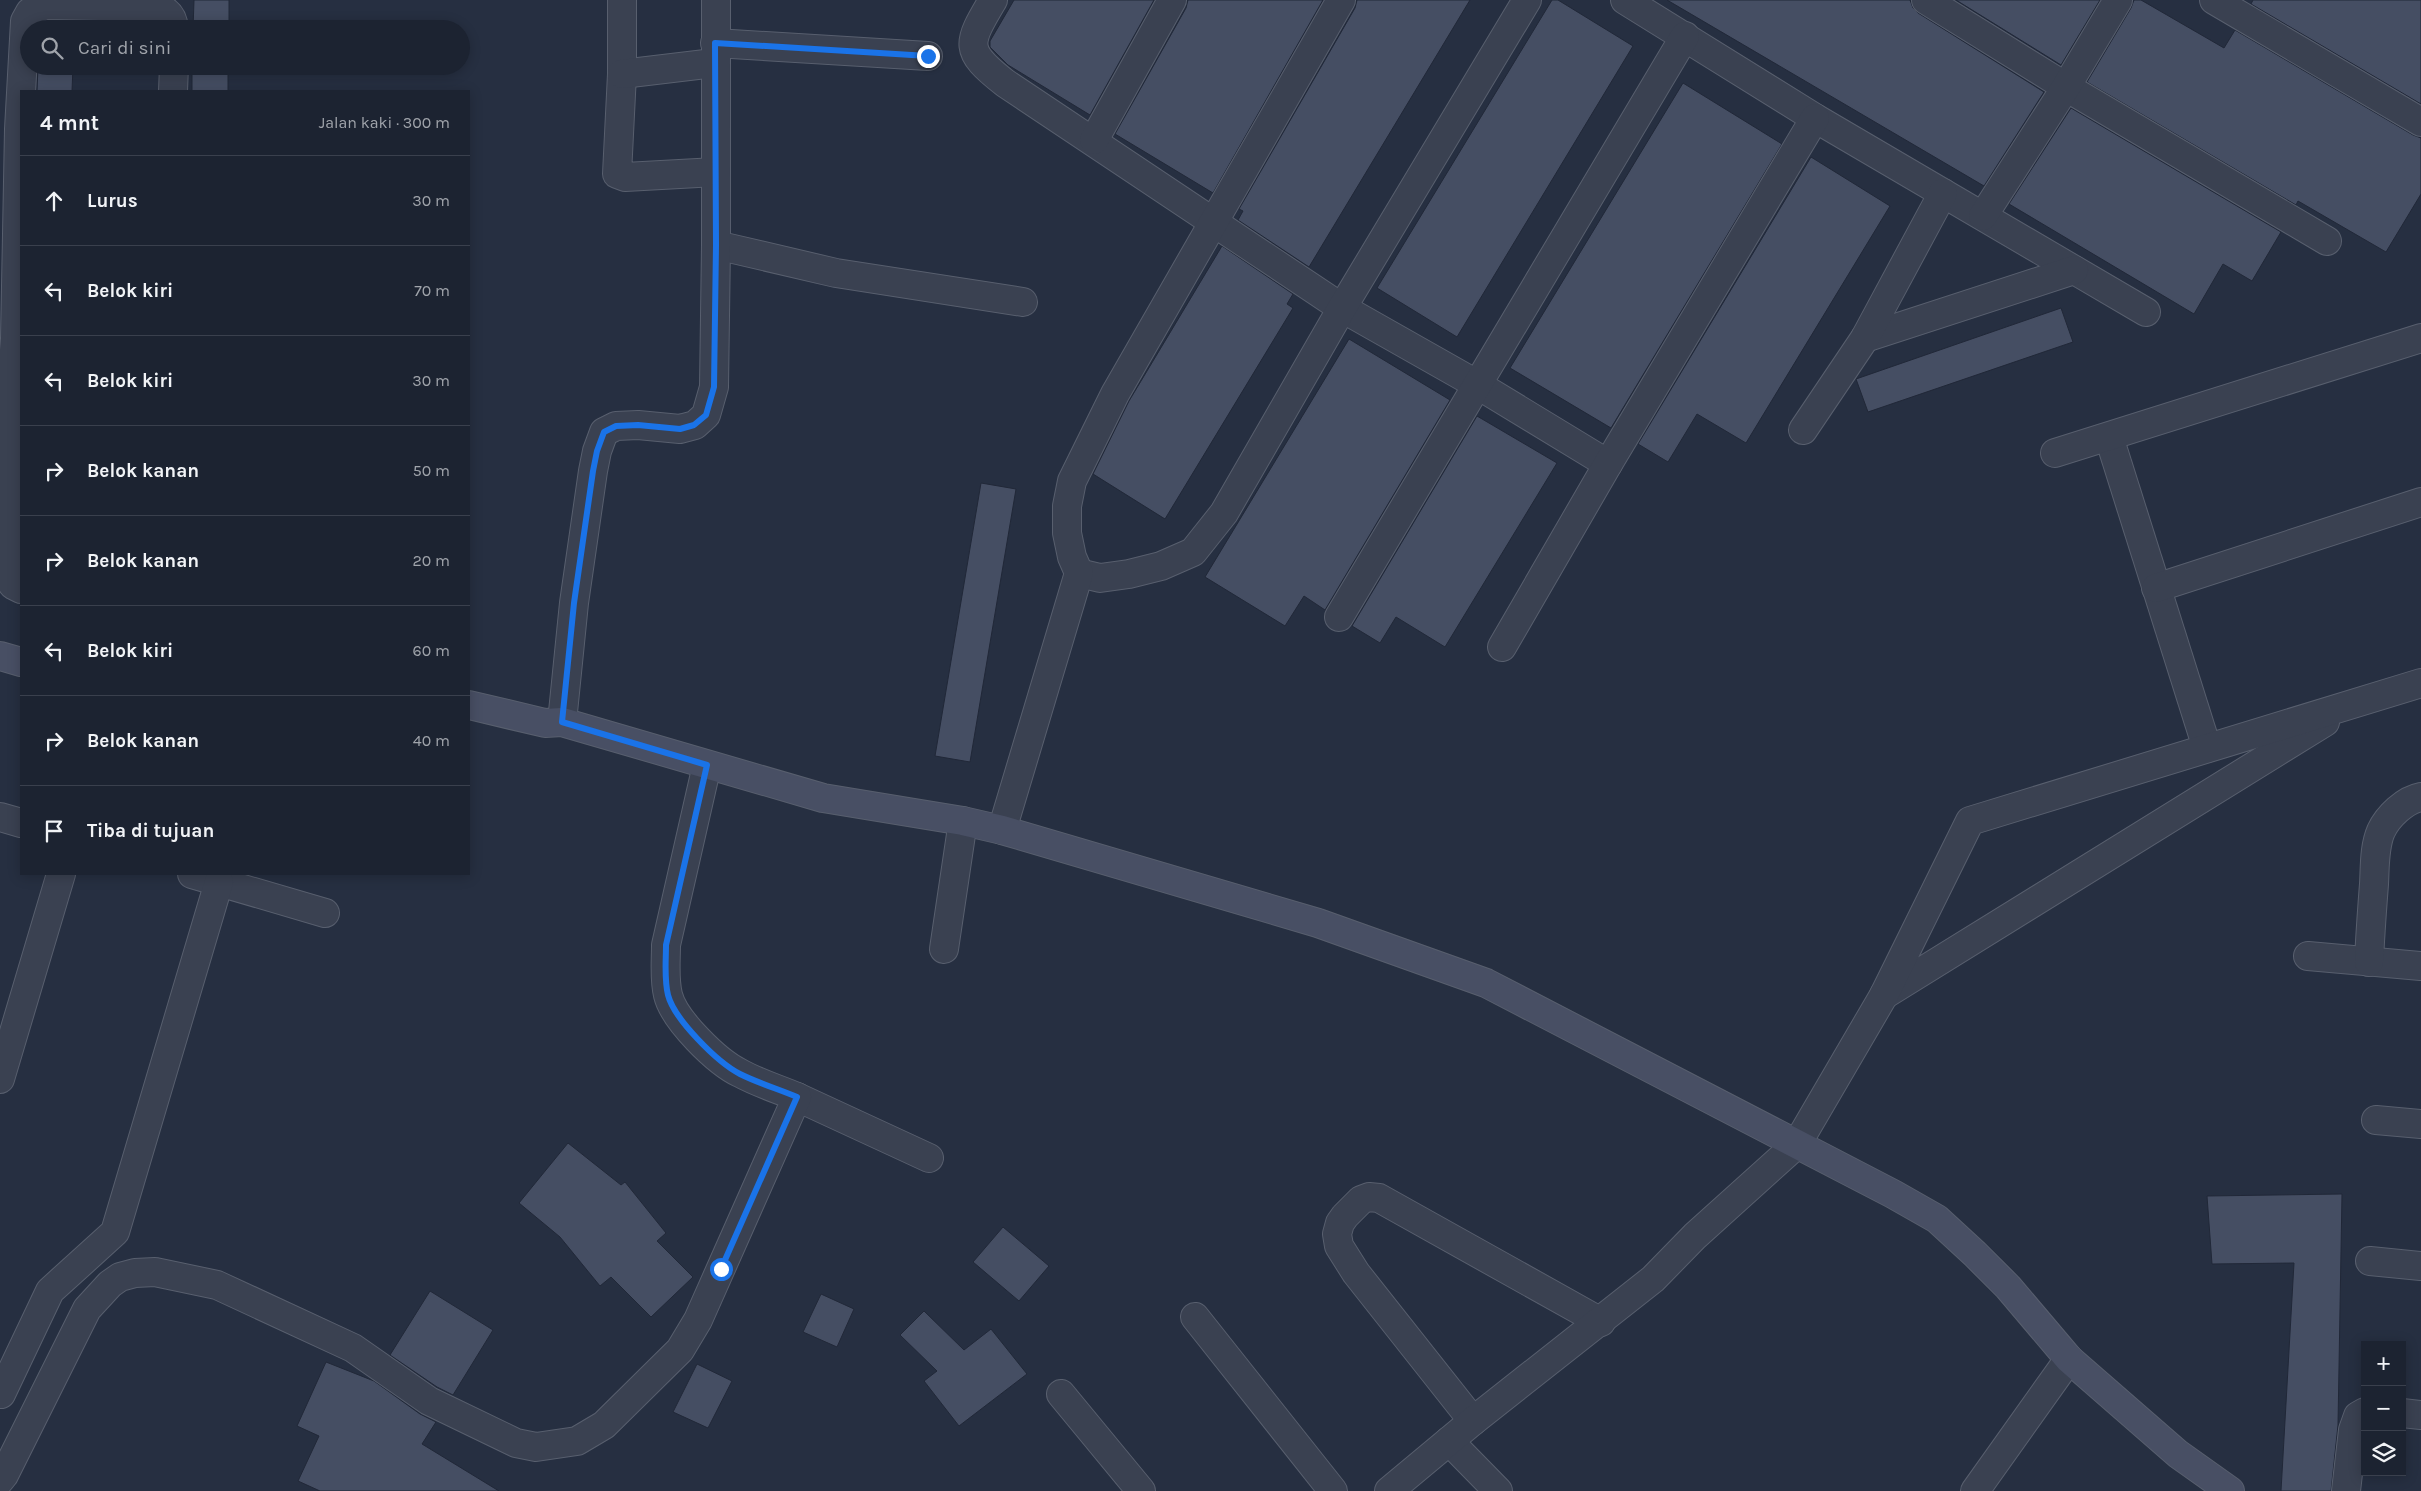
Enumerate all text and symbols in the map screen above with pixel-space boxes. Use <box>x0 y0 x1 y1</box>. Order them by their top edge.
search box <box>20 20 470 75</box>
icon: search <box>38 34 66 62</box>
text: Cari di sini <box>78 37 171 59</box>
route end <box>917 45 940 68</box>
text: 4 mnt <box>40 111 99 135</box>
text: Jalan kaki · 300 m <box>319 113 450 132</box>
icon: ahead <box>40 187 68 215</box>
text: Lurus <box>87 190 138 212</box>
text: 30 m <box>412 191 450 210</box>
icon: left <box>40 277 68 305</box>
text: Belok kiri <box>87 280 173 302</box>
text: 70 m <box>414 281 450 300</box>
icon: left <box>40 367 68 395</box>
text: Belok kiri <box>87 370 173 392</box>
text: 30 m <box>412 371 450 390</box>
icon: right <box>40 457 68 485</box>
text: Belok kanan <box>87 460 199 482</box>
text: 50 m <box>413 461 450 480</box>
icon: right <box>40 547 68 575</box>
text: Belok kanan <box>87 550 199 572</box>
text: 20 m <box>412 551 450 570</box>
icon: left <box>40 637 68 665</box>
text: Belok kiri <box>87 640 173 662</box>
text: 60 m <box>413 641 450 660</box>
icon: right <box>40 727 68 755</box>
text: Belok kanan <box>87 730 199 752</box>
text: 40 m <box>413 731 450 750</box>
icon: arrive <box>40 817 68 845</box>
text: Tiba di tujuan <box>87 820 214 842</box>
route start <box>710 1258 733 1281</box>
map controls <box>2361 1341 2406 1476</box>
button: + <box>2361 1341 2406 1386</box>
button: − <box>2361 1386 2406 1431</box>
button: layers <box>2361 1431 2406 1476</box>

